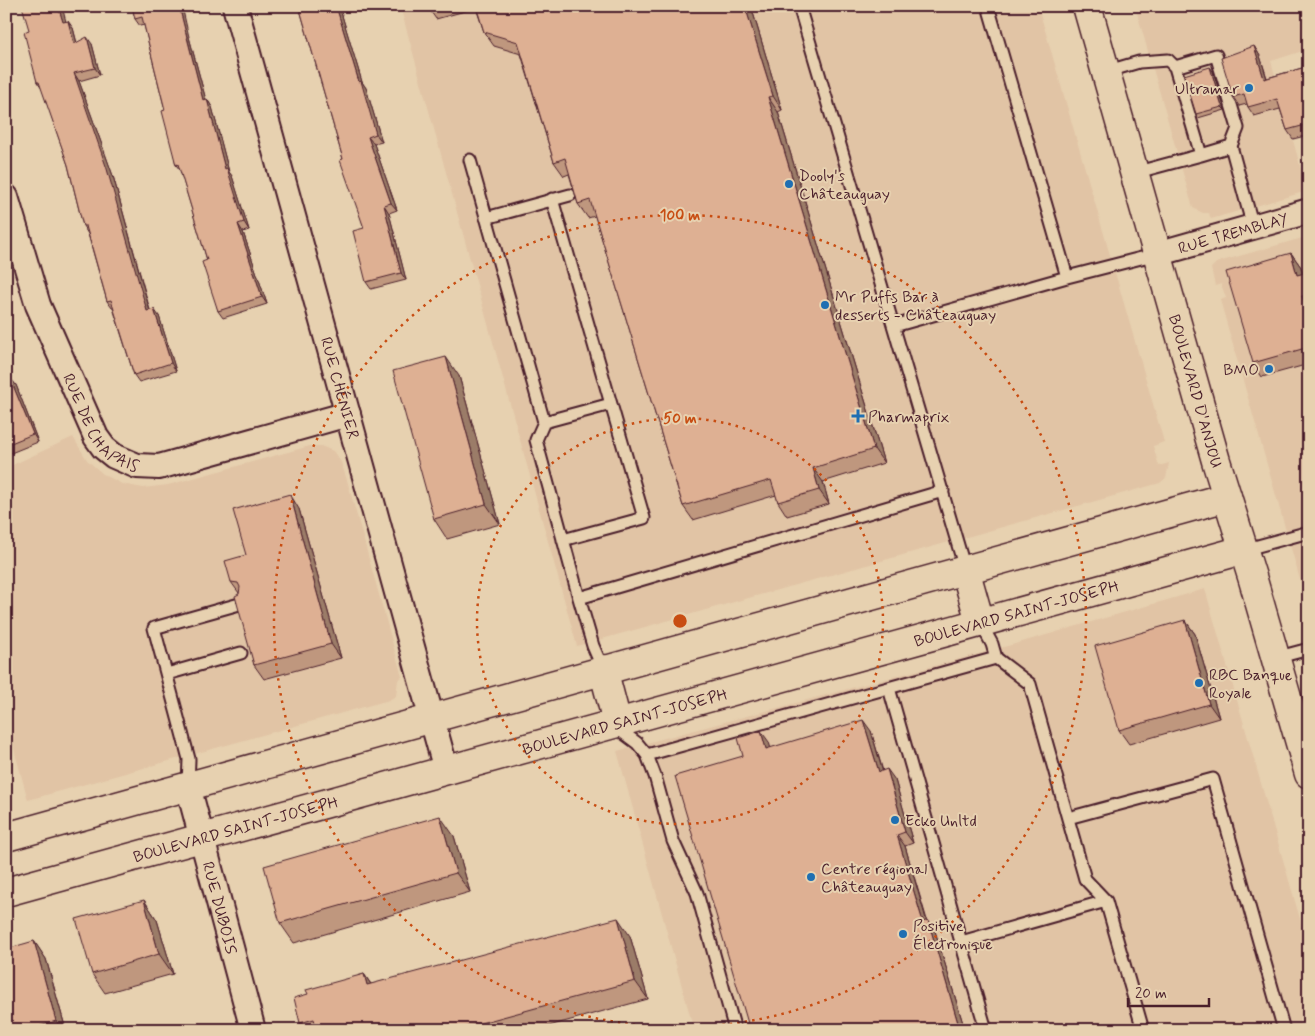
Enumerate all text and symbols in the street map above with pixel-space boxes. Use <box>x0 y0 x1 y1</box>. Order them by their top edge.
place label: Ultramar <box>1175 79 1239 100</box>
marker: Ultramar <box>1243 82 1255 94</box>
place label: Dooly's Châteauguay <box>799 166 890 205</box>
marker: Dooly's Châteauguay <box>783 178 795 190</box>
text: 100 m <box>660 206 700 226</box>
street label: RUE TREMBLAY <box>1176 208 1291 259</box>
place label: Mr Puffs Bar à desserts - Châteauguay <box>835 287 996 326</box>
marker: Mr Puffs Bar à desserts - Châteauguay <box>819 299 831 311</box>
street label: BOULEVARD D'ANJOU <box>1163 312 1226 470</box>
street label: RUE CHÉNIER <box>315 335 363 441</box>
place label: BMO <box>1223 360 1259 381</box>
marker: BMO <box>1263 363 1275 375</box>
street label: RUE DE CHAPAIS <box>57 370 142 478</box>
place label: Pharmaprix <box>868 407 950 428</box>
text: 50 m <box>663 409 697 429</box>
marker: Pharmaprix <box>852 410 864 422</box>
street label: BOULEVARD SAINT-JOSEPH <box>912 576 1121 653</box>
centre of rings <box>671 612 689 630</box>
place label: RBC Banque Royale <box>1209 665 1293 704</box>
marker: RBC Banque Royale <box>1193 677 1205 689</box>
street label: BOULEVARD SAINT-JOSEPH <box>520 684 730 761</box>
street label: BOULEVARD SAINT-JOSEPH <box>131 792 341 868</box>
place label: Ecko Unltd <box>905 811 977 832</box>
marker: Ecko Unltd <box>889 814 901 826</box>
place label: Centre régional Châteauguay <box>821 859 927 898</box>
street label: RUE DUBOIS <box>197 860 241 957</box>
marker: Centre régional Châteauguay <box>805 871 817 883</box>
place label: Positive Électronique <box>913 916 993 955</box>
marker: Positive Électronique <box>897 928 909 940</box>
scale bar <box>1128 976 1209 1008</box>
text: 20 m <box>1135 984 1167 1004</box>

